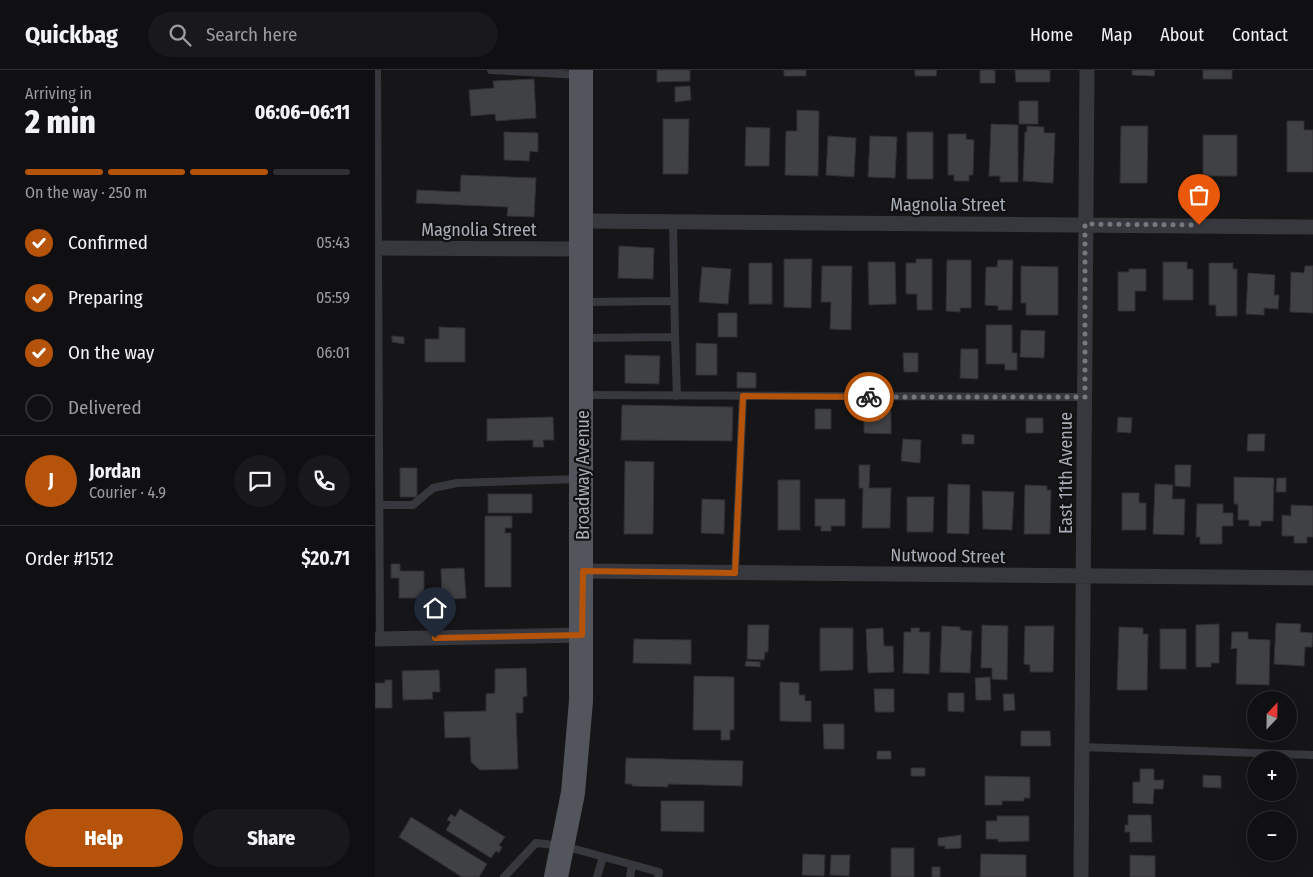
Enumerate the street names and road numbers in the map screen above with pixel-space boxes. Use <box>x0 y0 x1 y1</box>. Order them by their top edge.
street label: Magnolia Street <box>890 194 1006 216</box>
street label: Magnolia Street <box>421 219 537 241</box>
street label: Broadway Avenue <box>572 410 594 540</box>
street label: East 11th Avenue <box>1055 412 1077 534</box>
street label: Nutwood Street <box>890 544 1006 568</box>

